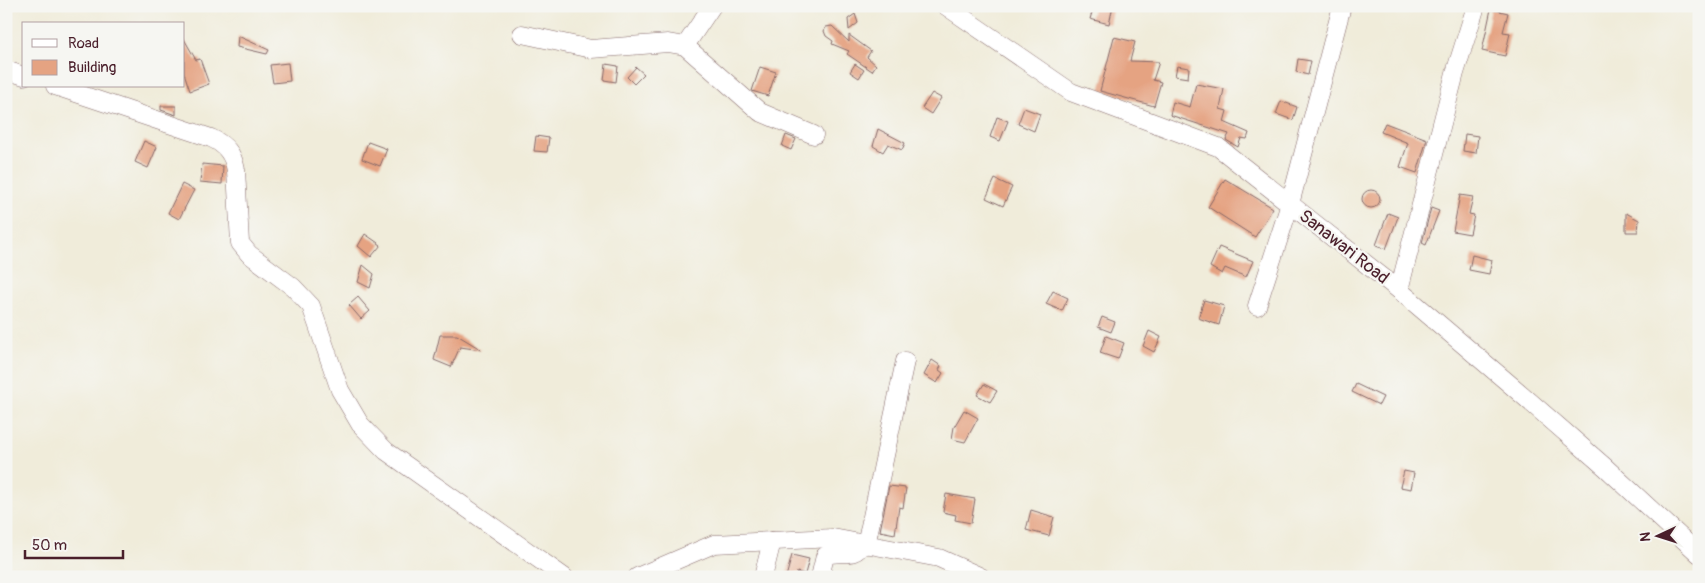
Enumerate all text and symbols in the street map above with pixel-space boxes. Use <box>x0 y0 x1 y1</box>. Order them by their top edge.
legend <box>22 22 185 88</box>
text: Road <box>68 34 99 53</box>
text: Building <box>68 58 116 77</box>
street label: Sanawari Road <box>1294 205 1394 289</box>
north arrow <box>1632 510 1682 560</box>
scale bar <box>25 528 122 560</box>
text: N <box>1637 532 1654 542</box>
text: 50 m <box>32 536 67 555</box>

